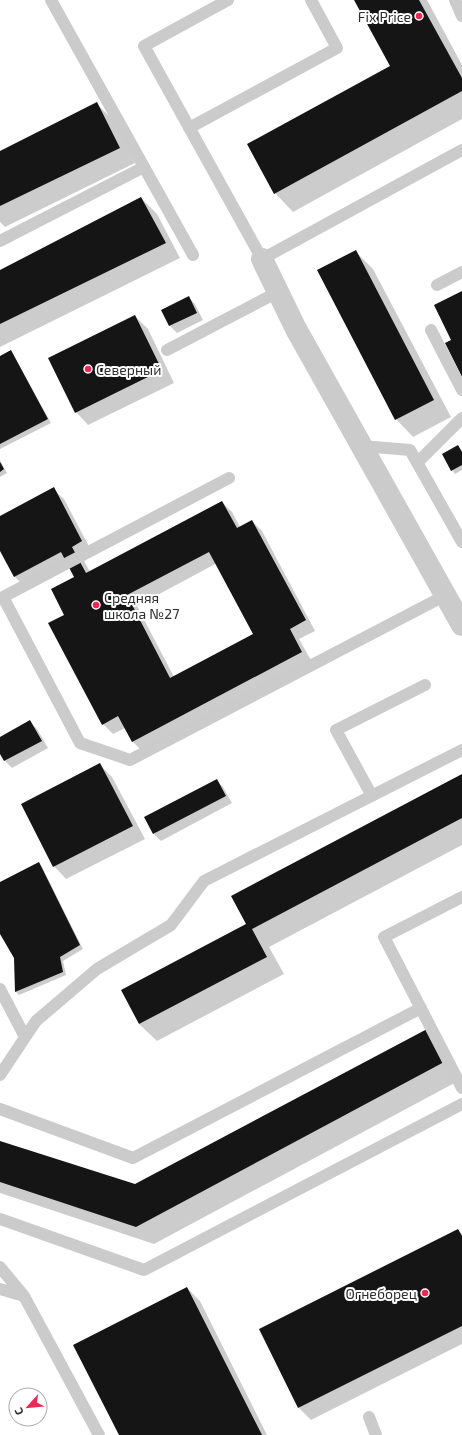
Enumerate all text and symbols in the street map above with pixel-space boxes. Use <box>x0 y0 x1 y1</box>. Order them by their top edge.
place label: Fix Price <box>358 8 411 25</box>
marker: Fix Price <box>414 11 424 21</box>
place label: Северный <box>96 361 161 378</box>
marker: Северный <box>83 364 93 374</box>
place label: Средняя школа №27 <box>104 589 179 622</box>
marker: Средняя школа №27 <box>91 600 101 610</box>
place label: Огнеборец <box>345 1285 417 1302</box>
marker: Огнеборец <box>420 1288 430 1298</box>
north arrow <box>8 1387 48 1427</box>
text: С <box>11 1405 26 1418</box>

